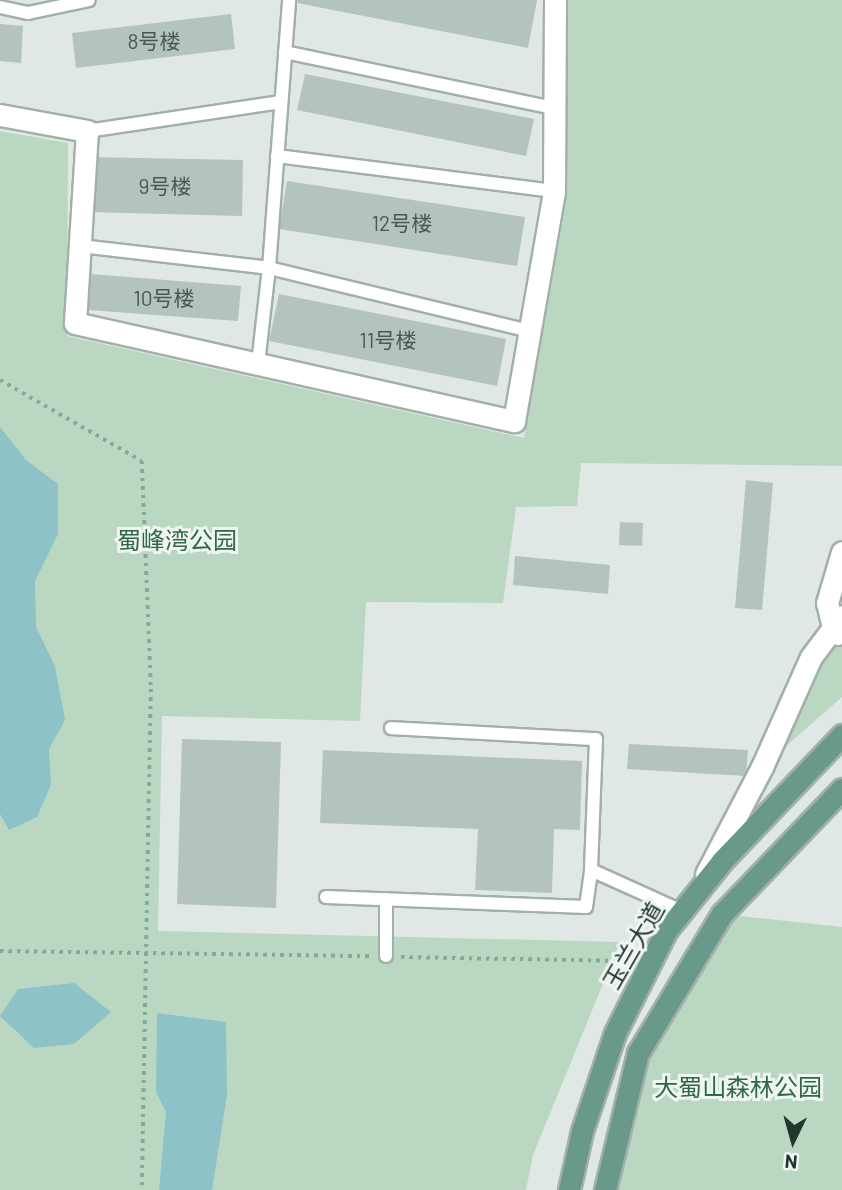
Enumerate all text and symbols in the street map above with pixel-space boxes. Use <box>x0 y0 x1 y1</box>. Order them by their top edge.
house number: 8号楼 <box>128 28 180 54</box>
house number: 9号楼 <box>139 173 191 199</box>
house number: 12号楼 <box>372 210 432 236</box>
house number: 10号楼 <box>133 285 195 311</box>
house number: 11号楼 <box>360 327 416 353</box>
park label: 蜀峰湾公园 <box>117 526 237 554</box>
street label: 玉兰大道 <box>597 896 669 994</box>
park label: 大蜀山森林公园 <box>654 1073 822 1101</box>
north arrow <box>758 1106 828 1176</box>
text: N <box>784 1150 798 1174</box>

